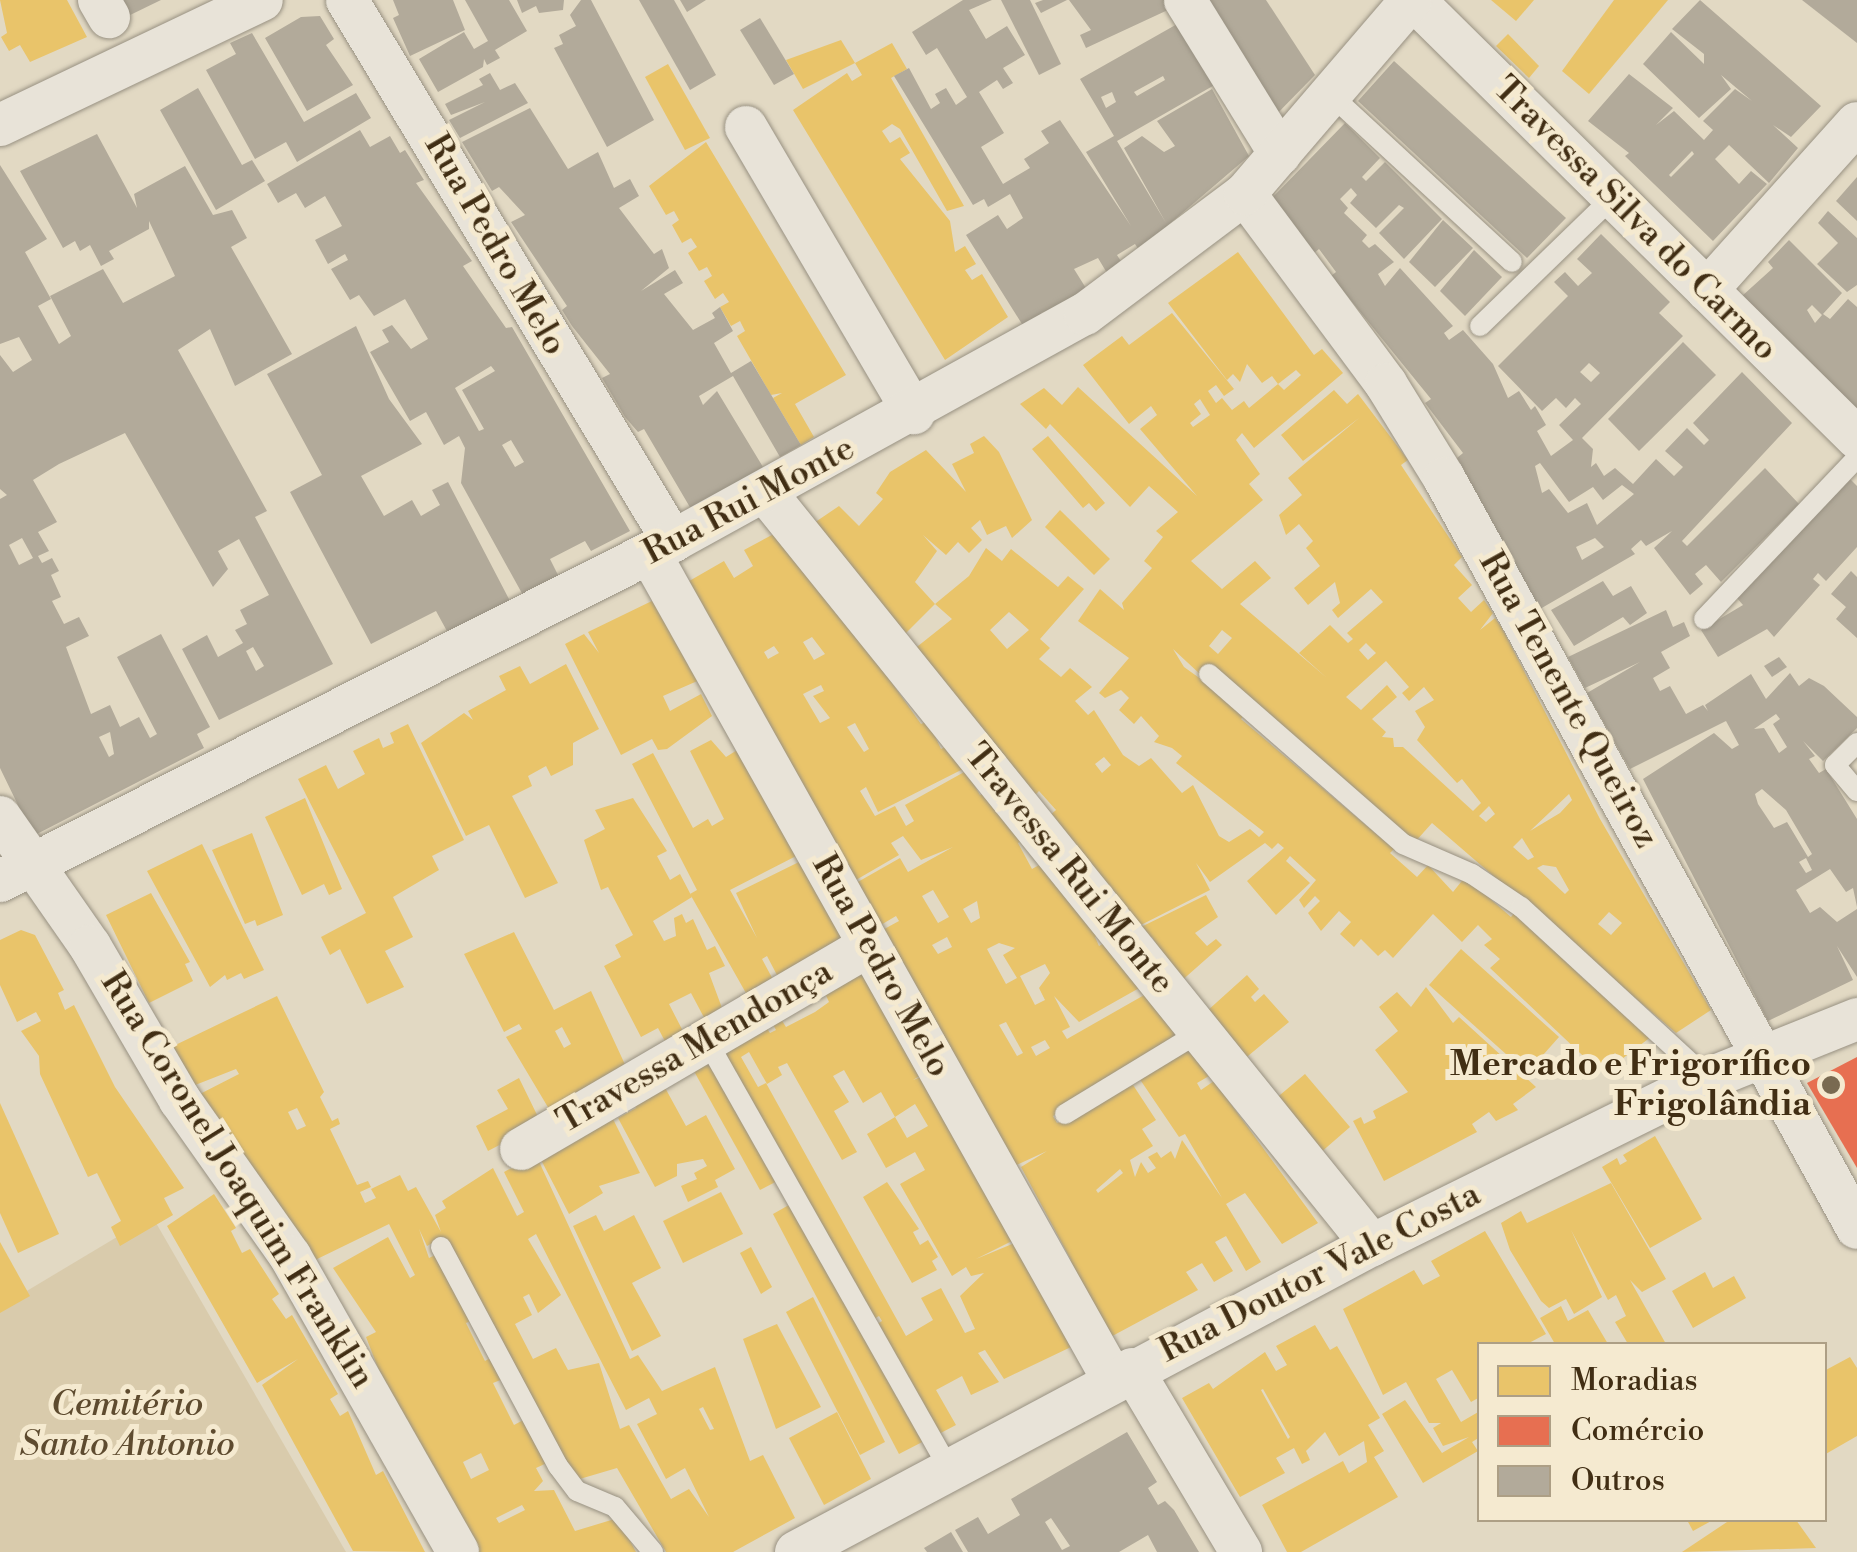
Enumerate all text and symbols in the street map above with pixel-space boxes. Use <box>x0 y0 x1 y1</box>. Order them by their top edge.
street label: Travessa Silva do Carmo <box>1484 68 1786 370</box>
street label: Rua Pedro Melo <box>415 127 575 363</box>
street label: Rua Rui Monte <box>636 428 862 574</box>
street label: Rua Tenente Queiroz <box>1469 545 1667 855</box>
street label: Travessa Rui Monte <box>955 735 1183 1003</box>
street label: Rua Pedro Melo <box>802 847 960 1085</box>
street label: Travessa Mendonça <box>550 951 840 1143</box>
street label: Rua Coronel Joaquim Franklin <box>91 964 383 1396</box>
place label: Mercado e Frigorífico Frigolândia <box>1450 1044 1811 1126</box>
marker: Mercado e Frigorífico Frigolândia <box>1820 1074 1842 1096</box>
street label: Rua Doutor Vale Costa <box>1152 1174 1488 1372</box>
legend <box>1477 1342 1827 1522</box>
text: Moradias <box>1571 1362 1698 1400</box>
park label: Cemitério Santo Antonio <box>20 1384 234 1466</box>
text: Comércio <box>1571 1412 1704 1450</box>
text: Outros <box>1571 1462 1665 1500</box>

